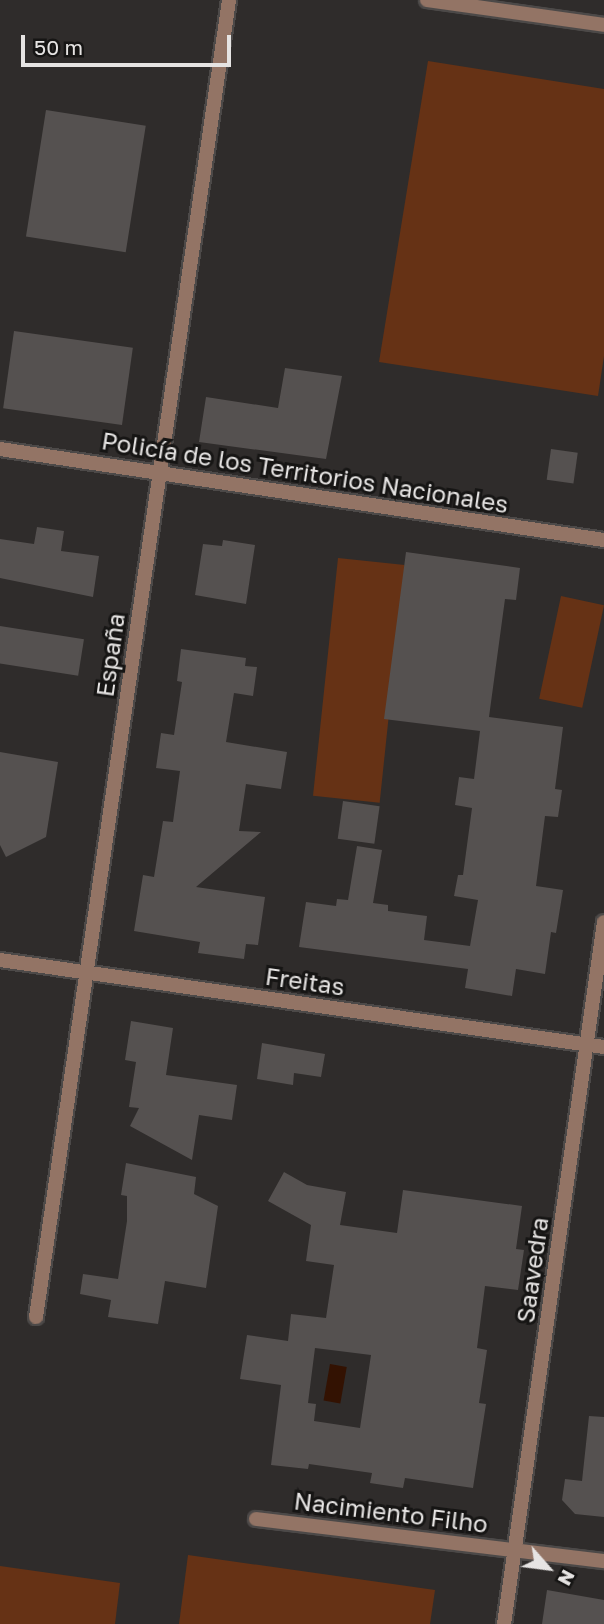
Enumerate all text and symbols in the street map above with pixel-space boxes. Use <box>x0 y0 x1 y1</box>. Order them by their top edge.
scale bar <box>24 21 234 65</box>
text: 50 m <box>34 34 83 60</box>
street label: Policía de los Territorios Nacionales <box>100 426 510 518</box>
street label: España <box>90 611 130 699</box>
street label: Freitas <box>264 961 346 1001</box>
street label: Saavedra <box>510 1215 554 1325</box>
street label: Nacimiento Filho <box>292 1486 490 1538</box>
north arrow <box>513 1533 583 1603</box>
text: N <box>553 1566 581 1590</box>

